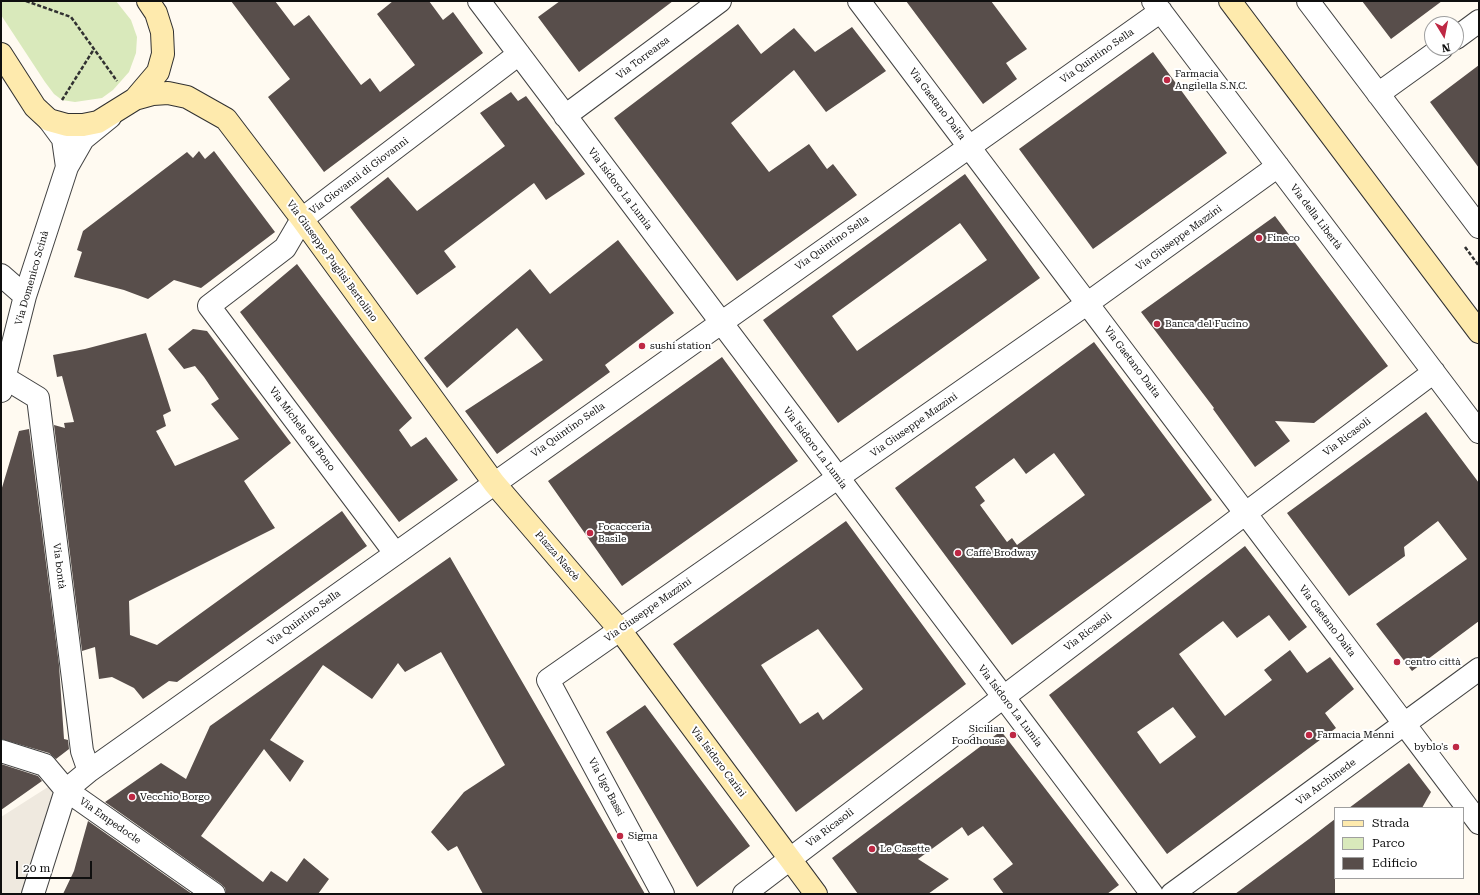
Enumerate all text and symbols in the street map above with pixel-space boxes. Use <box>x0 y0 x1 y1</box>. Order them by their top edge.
north arrow <box>1424 16 1464 56</box>
street label: Via Quintino Sella <box>1058 26 1136 86</box>
street label: Via Torrearsa <box>614 34 672 82</box>
text: N <box>1441 40 1451 54</box>
street label: Via Gaetano Daita <box>906 66 968 142</box>
place label: Farmacia Angilella S.N.C. <box>1175 68 1247 92</box>
marker: Farmacia Angilella S.N.C. <box>1162 75 1172 85</box>
street label: Via Giovanni di Giovanni <box>307 135 411 217</box>
street label: Via Isidoro La Lumia <box>585 146 655 232</box>
street label: Via della Libertà <box>1288 182 1344 252</box>
street label: Via Giuseppe Puglisi Bertolino <box>284 198 380 324</box>
street label: Via Giuseppe Mazzini <box>1134 203 1224 273</box>
street label: Via Quintino Sella <box>793 213 871 273</box>
street label: Via Domenico Scinà <box>13 229 51 327</box>
place label: Fineco <box>1267 232 1300 244</box>
marker: Fineco <box>1254 233 1264 243</box>
place label: Banca del Fucino <box>1165 318 1248 330</box>
marker: Banca del Fucino <box>1152 319 1162 329</box>
street label: Via Gaetano Daita <box>1101 324 1163 400</box>
place label: sushi station <box>650 340 711 352</box>
marker: sushi station <box>637 341 647 351</box>
street label: Via Michele del Bono <box>266 385 338 473</box>
street label: Via Giuseppe Mazzini <box>868 390 960 460</box>
street label: Via Quintino Sella <box>529 400 607 460</box>
street label: Via Isidoro La Lumia <box>780 405 850 491</box>
street label: Via Ricasoli <box>1321 415 1373 459</box>
place label: Focacceria Basile <box>598 521 650 544</box>
marker: Focacceria Basile <box>585 528 595 538</box>
street label: Piazza Nascè <box>532 529 582 583</box>
street label: Via bontà <box>50 542 68 590</box>
place label: Caffè Brodway <box>966 547 1036 559</box>
marker: Caffè Brodway <box>953 548 963 558</box>
street label: Via Giuseppe Mazzini <box>602 575 694 645</box>
street label: Via Gaetano Daita <box>1296 583 1358 659</box>
street label: Via Quintino Sella <box>265 587 343 649</box>
street label: Via Ricasoli <box>1062 610 1114 654</box>
place label: centro città <box>1405 656 1461 668</box>
marker: centro città <box>1392 657 1402 667</box>
street label: Via Isidoro La Lumia <box>975 663 1045 749</box>
place label: Sicilian Foodhouse <box>952 723 1005 746</box>
street label: Via Isidoro Carini <box>688 725 748 799</box>
place label: Farmacia Menni <box>1317 729 1394 741</box>
marker: Sicilian Foodhouse <box>1008 730 1018 740</box>
marker: Farmacia Menni <box>1304 730 1314 740</box>
place label: byblo's <box>1414 741 1448 753</box>
marker: byblo's <box>1451 742 1461 752</box>
street label: Via Ugo Bassi <box>586 756 626 818</box>
street label: Via Archimede <box>1294 756 1358 808</box>
place label: Vecchio Borgo <box>140 791 210 803</box>
marker: Vecchio Borgo <box>127 792 137 802</box>
street label: Via Empedocle <box>77 795 143 847</box>
street label: Via Ricasoli <box>804 806 856 850</box>
legend <box>1334 807 1464 879</box>
text: Strada <box>1372 816 1409 830</box>
place label: Sigma <box>628 830 658 842</box>
marker: Sigma <box>615 831 625 841</box>
text: Parco <box>1372 836 1405 850</box>
place label: Le Casette <box>880 843 930 855</box>
marker: Le Casette <box>867 844 877 854</box>
scale bar <box>18 853 94 879</box>
text: Edificio <box>1372 856 1417 870</box>
text: 20 m <box>23 861 50 875</box>

